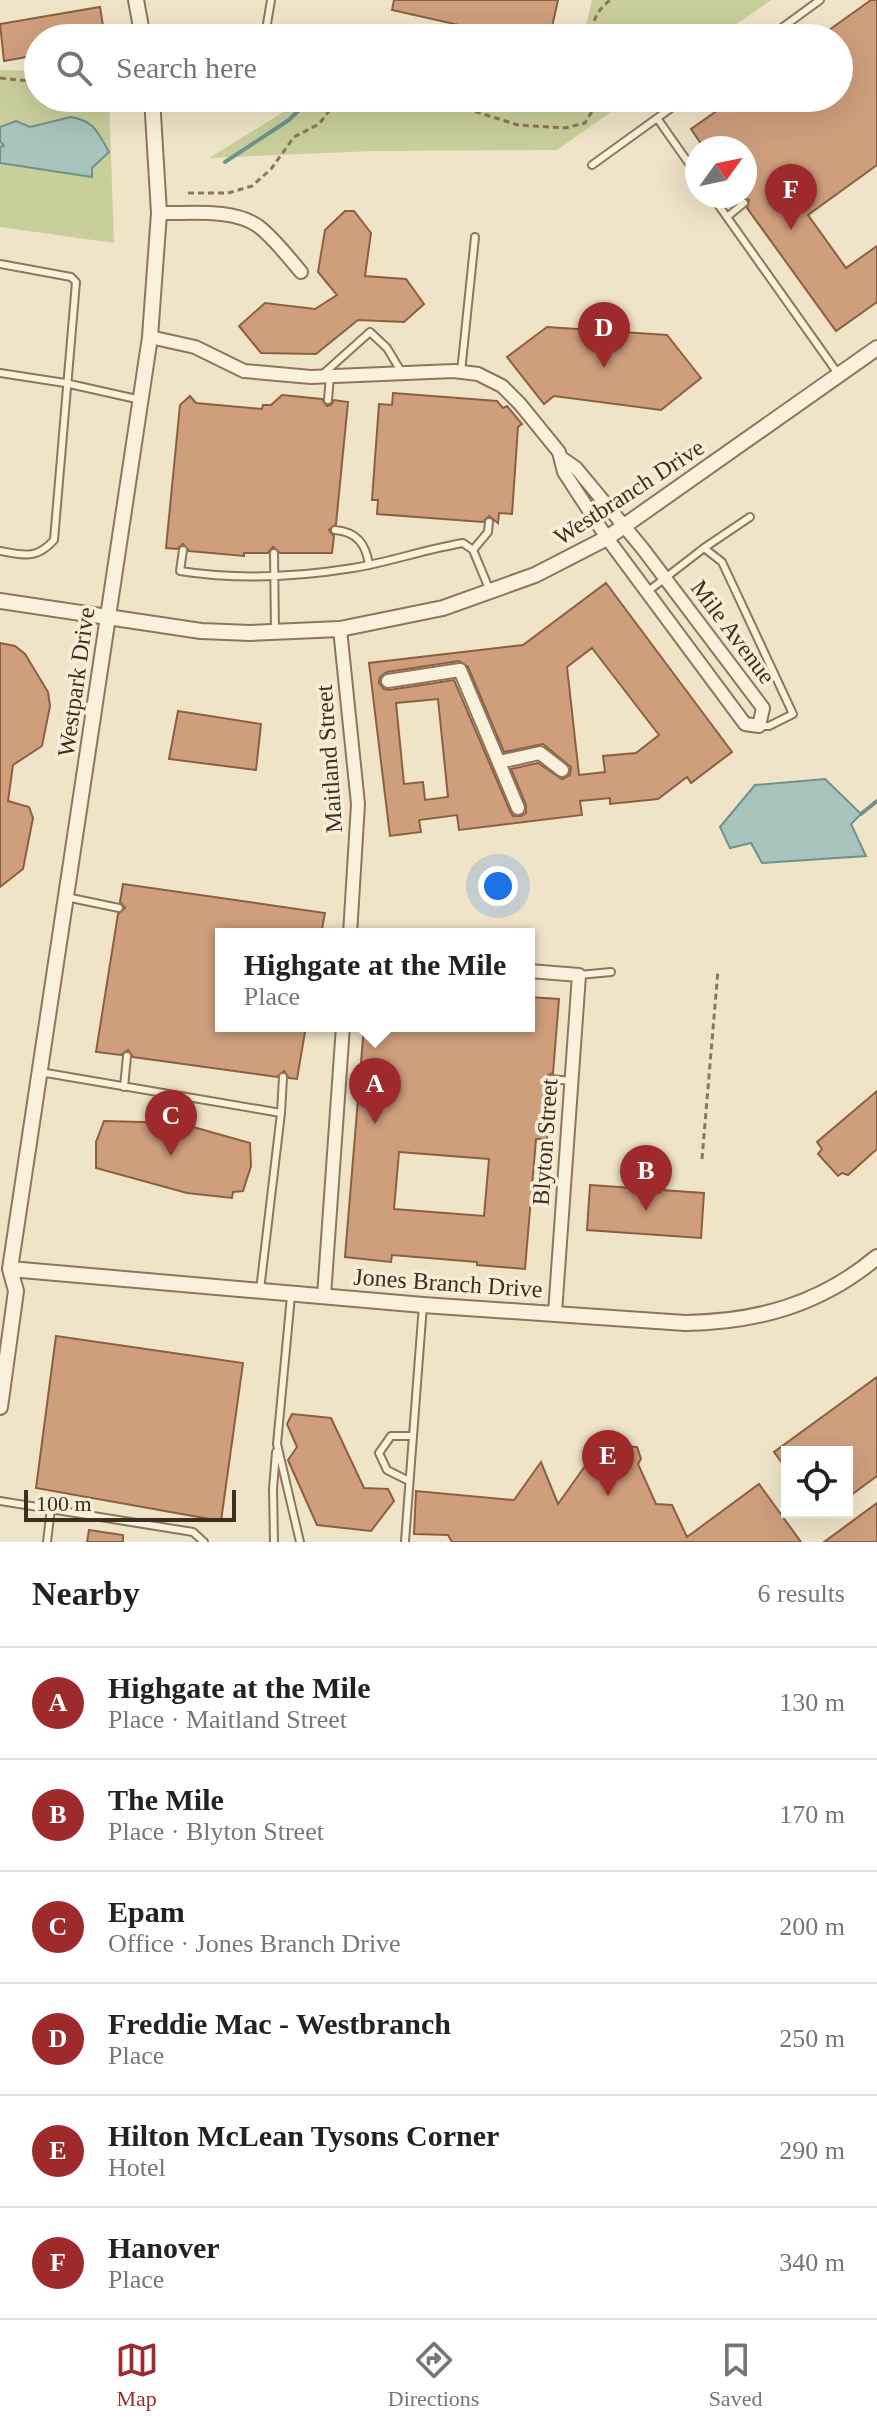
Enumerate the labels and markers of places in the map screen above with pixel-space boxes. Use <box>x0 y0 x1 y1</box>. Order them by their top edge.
pin: F <box>765 164 817 230</box>
pin: D <box>578 302 630 368</box>
pin: A <box>349 1058 401 1124</box>
pin: C <box>145 1090 197 1156</box>
pin: B <box>620 1145 672 1211</box>
pin: E <box>582 1430 634 1496</box>

